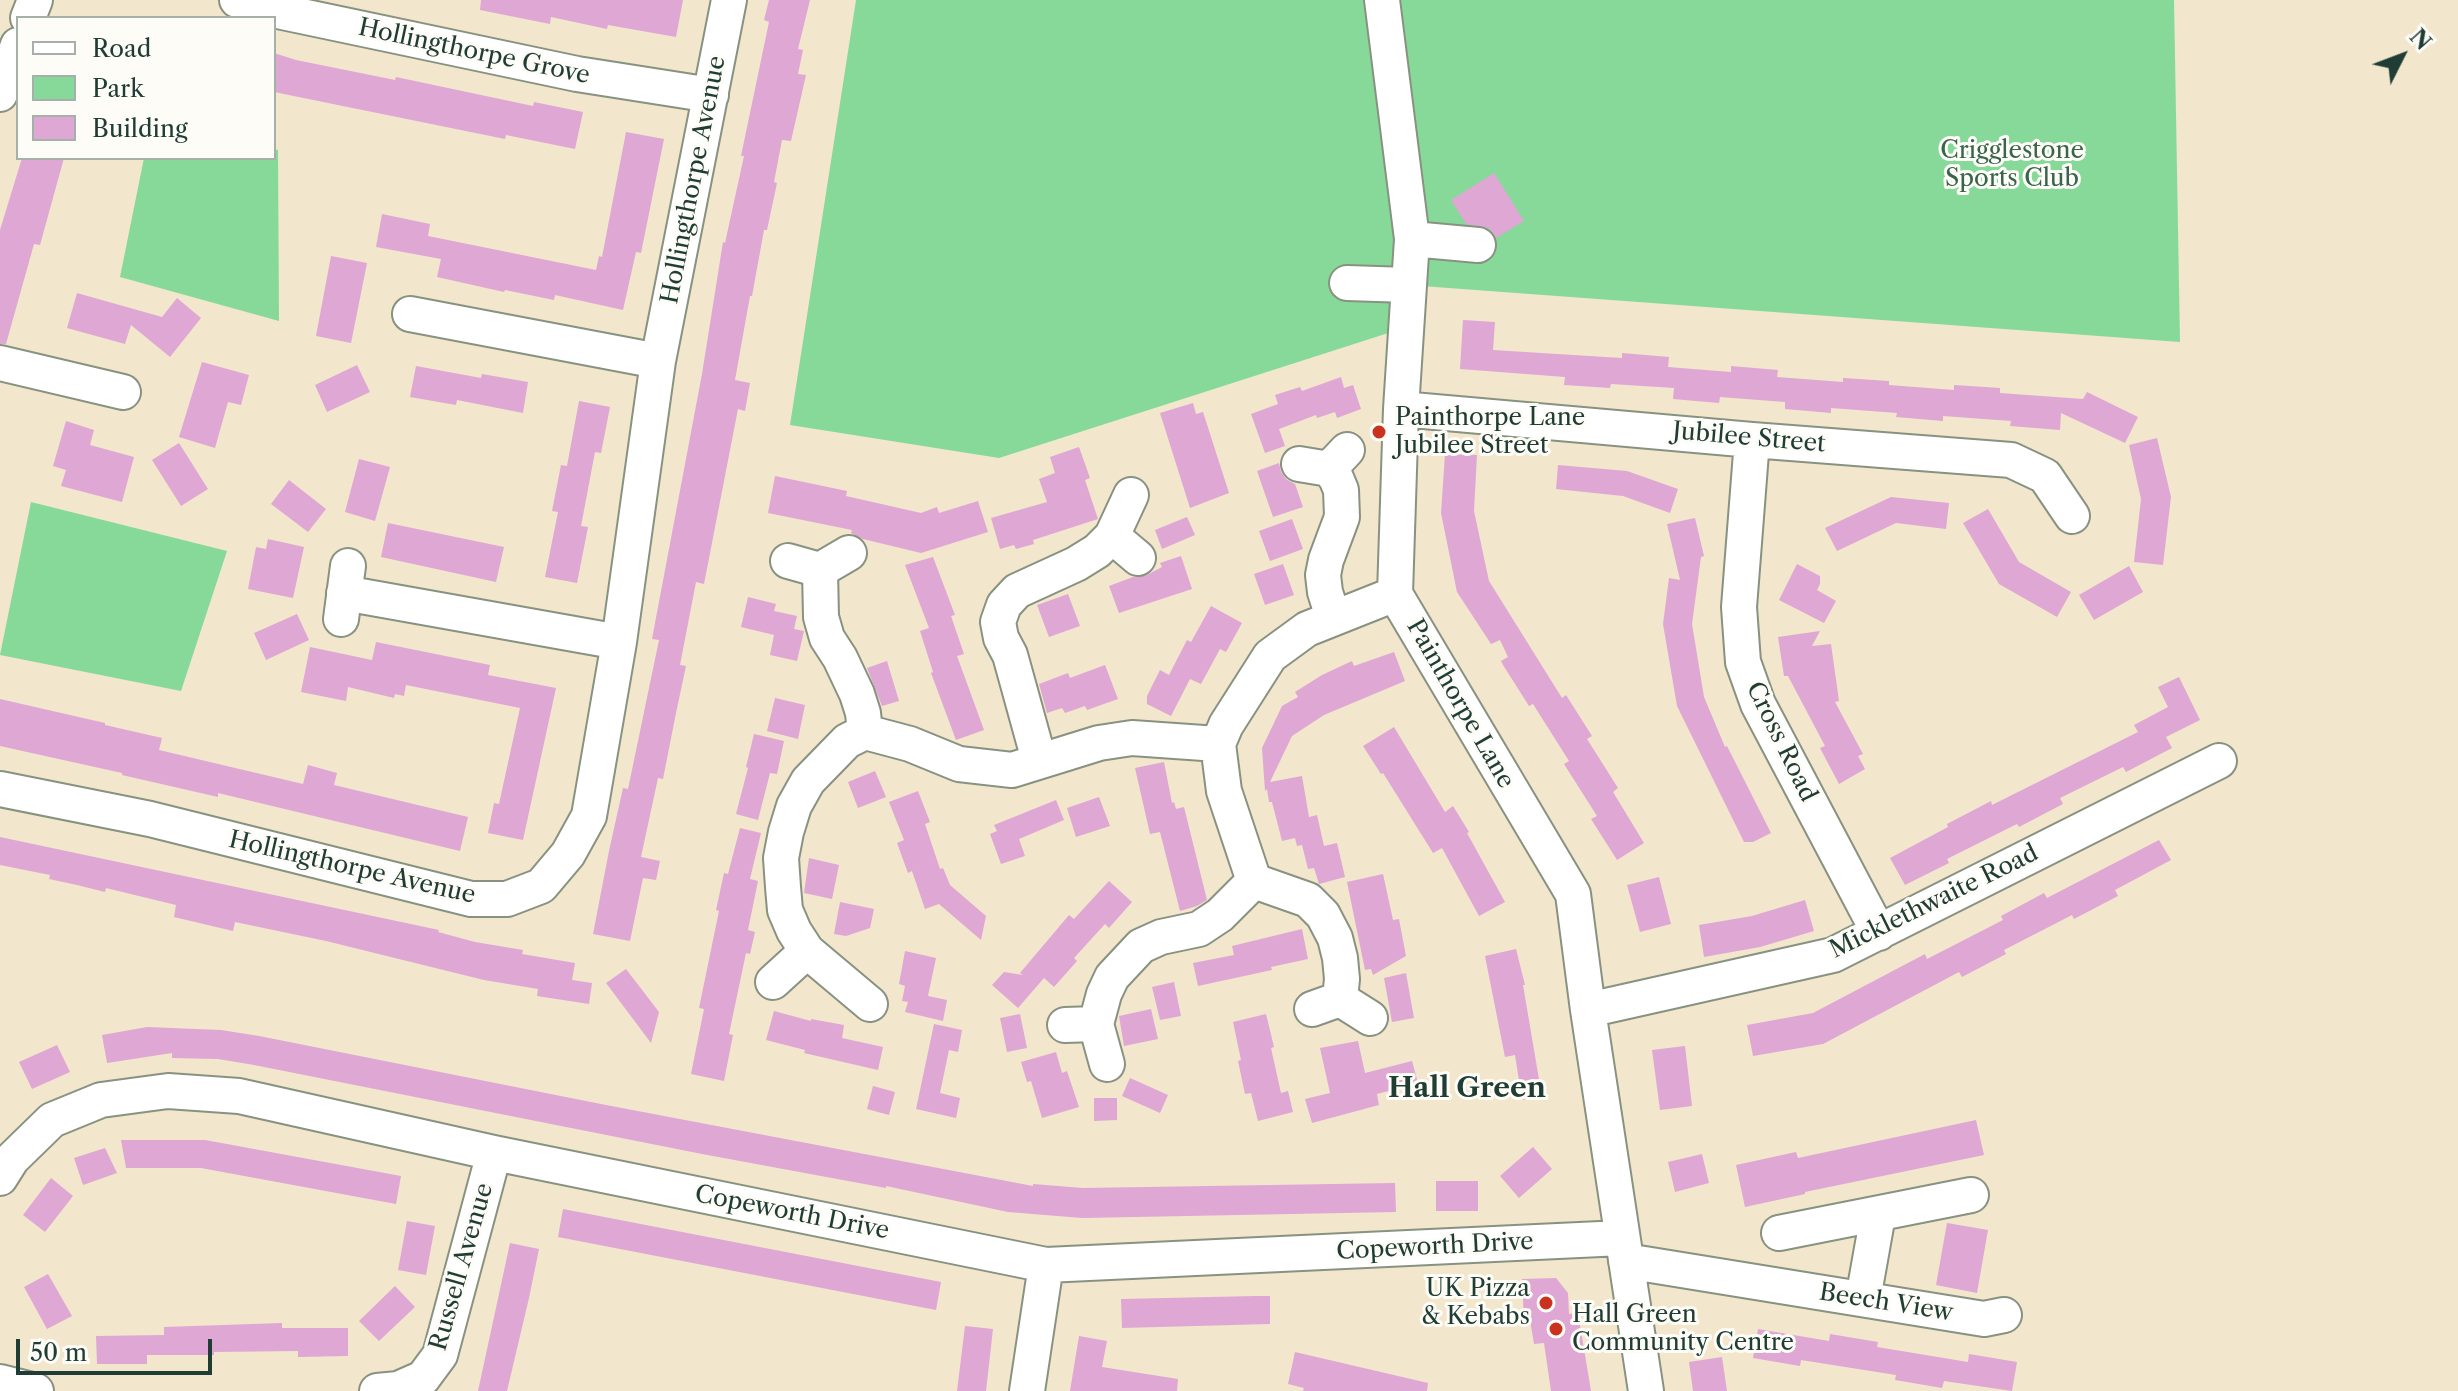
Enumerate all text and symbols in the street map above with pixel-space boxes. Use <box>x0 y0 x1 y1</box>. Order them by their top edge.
street label: Hollingthorpe Grove <box>356 13 592 91</box>
legend <box>16 16 276 160</box>
north arrow <box>2362 16 2442 96</box>
text: N <box>2404 23 2437 56</box>
text: Road <box>92 34 151 63</box>
street label: Hollingthorpe Avenue <box>656 53 732 307</box>
text: Park <box>92 74 144 103</box>
text: Building <box>92 114 188 143</box>
park label: Crigglestone Sports Club <box>1940 137 2084 193</box>
place label: Painthorpe Lane Jubilee Street <box>1395 404 1585 460</box>
street label: Jubilee Street <box>1671 417 1827 459</box>
marker: Painthorpe Lane Jubilee Street <box>1370 423 1388 441</box>
street label: Painthorpe Lane <box>1400 614 1520 794</box>
street label: Cross Road <box>1740 677 1822 807</box>
street label: Hollingthorpe Avenue <box>226 826 478 910</box>
street label: Micklethwaite Road <box>1825 839 2043 965</box>
district label: Hall Green <box>1388 1072 1546 1106</box>
street label: Russell Avenue <box>424 1180 500 1354</box>
street label: Copeworth Drive <box>692 1180 892 1246</box>
street label: Copeworth Drive <box>1336 1227 1534 1267</box>
place label: UK Pizza & Kebabs <box>1421 1275 1530 1331</box>
street label: Beech View <box>1817 1278 1955 1328</box>
marker: UK Pizza & Kebabs <box>1537 1294 1555 1312</box>
place label: Hall Green Community Centre <box>1572 1301 1794 1357</box>
marker: Hall Green Community Centre <box>1547 1320 1565 1338</box>
scale bar <box>20 1323 216 1373</box>
text: 50 m <box>30 1338 87 1367</box>

